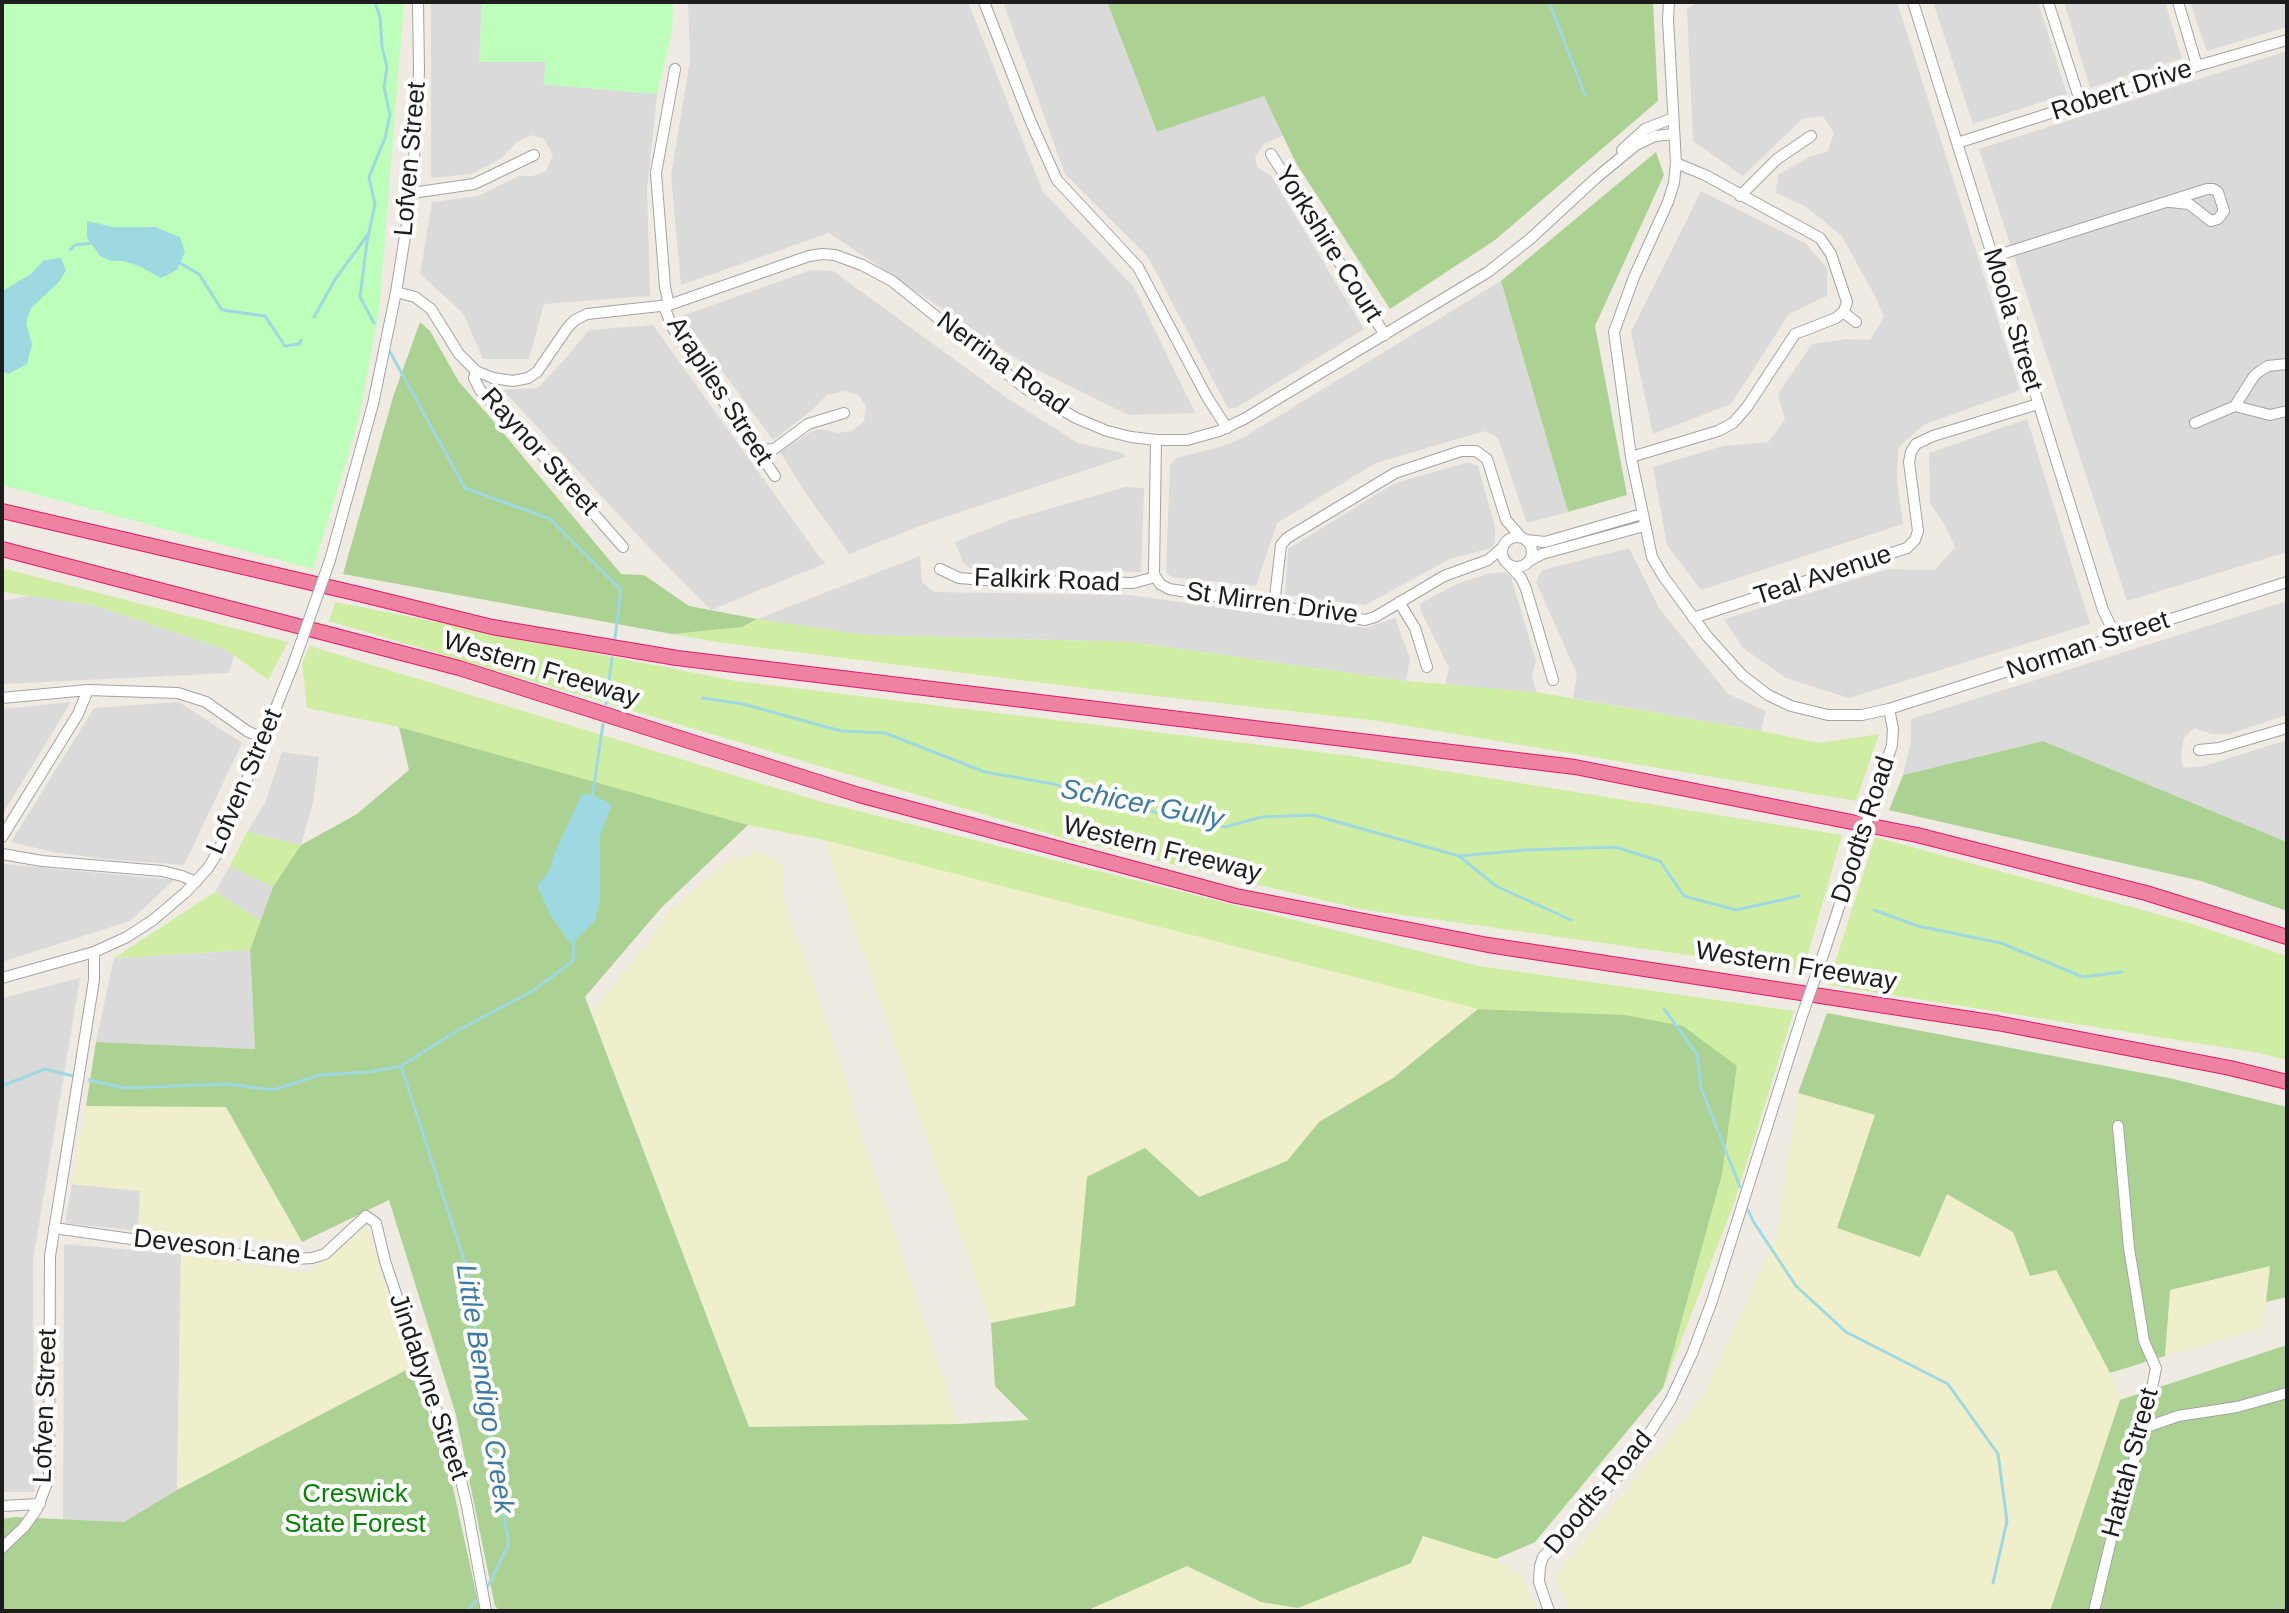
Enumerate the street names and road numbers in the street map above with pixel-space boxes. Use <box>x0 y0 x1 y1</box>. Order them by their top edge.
street label: Robert Drive <box>2048 54 2196 128</box>
street label: Lofven Street <box>389 81 433 237</box>
street label: Yorkshire Court <box>1268 160 1388 328</box>
street label: Moola Street <box>1976 245 2048 395</box>
street label: Nerrina Road <box>930 306 1074 422</box>
street label: Arapiles Street <box>659 311 779 471</box>
street label: Raynor Street <box>474 382 604 522</box>
street label: Teal Avenue <box>1750 539 1896 613</box>
street label: Falkirk Road <box>974 563 1120 599</box>
street label: St Mirren Drive <box>1184 576 1360 632</box>
street label: Norman Street <box>2003 605 2173 687</box>
street label: Western Freeway <box>439 625 643 715</box>
street label: Lofven Street <box>200 705 290 859</box>
street label: Doodts Road <box>1826 753 1902 907</box>
street label: Western Freeway <box>1060 810 1264 890</box>
street label: Western Freeway <box>1693 936 1899 998</box>
street label: Deveson Lane <box>132 1224 302 1272</box>
street label: Jindabyne Street <box>381 1290 475 1484</box>
street label: Lofven Street <box>28 1328 64 1484</box>
street label: Hattah Street <box>2096 1385 2166 1541</box>
street label: Doodts Road <box>1538 1425 1660 1561</box>

